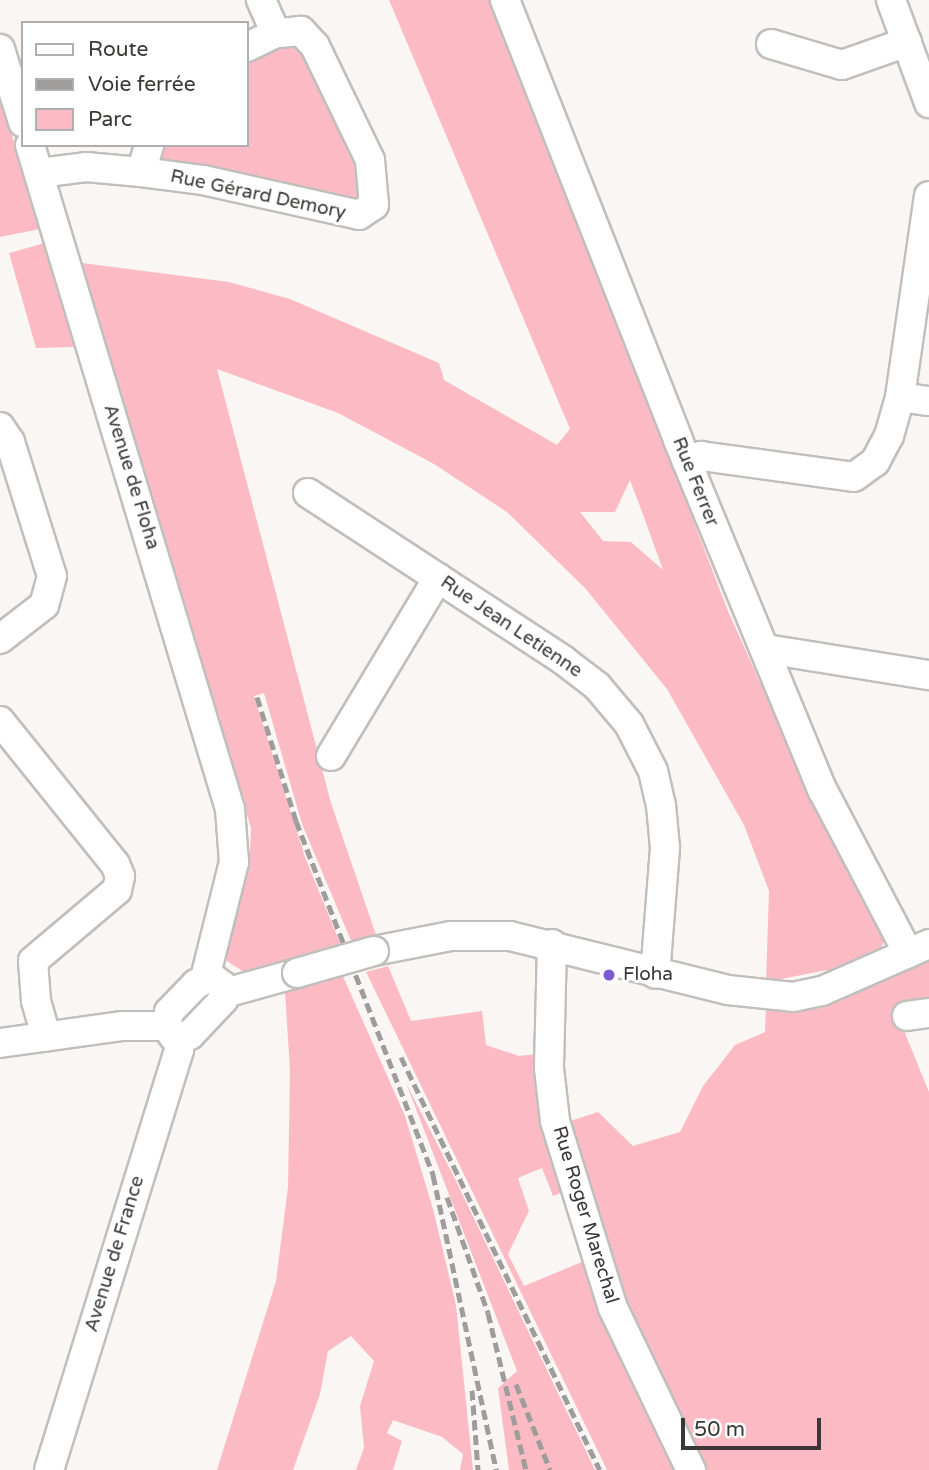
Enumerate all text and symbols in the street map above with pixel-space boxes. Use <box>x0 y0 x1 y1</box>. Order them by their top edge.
legend <box>21 21 248 147</box>
text: Route <box>88 37 148 62</box>
text: Voie ferrée <box>88 72 196 97</box>
text: Parc <box>88 107 132 132</box>
street label: Rue Gérard Demory <box>168 165 348 225</box>
street label: Avenue de Floha <box>98 402 164 552</box>
street label: Rue Ferrer <box>667 434 723 530</box>
street label: Rue Jean Letienne <box>436 571 586 683</box>
place label: Floha <box>623 964 673 986</box>
marker: Floha <box>601 967 617 983</box>
street label: Rue Roger Marechal <box>547 1123 623 1307</box>
street label: Avenue de France <box>80 1173 150 1335</box>
scale bar <box>684 1404 824 1448</box>
text: 50 m <box>694 1417 745 1442</box>

